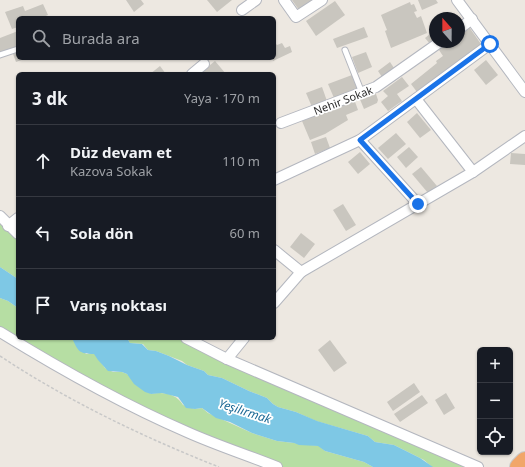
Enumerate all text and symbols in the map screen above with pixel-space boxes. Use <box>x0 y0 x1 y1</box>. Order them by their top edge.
north arrow <box>429 12 465 48</box>
search box <box>16 16 276 60</box>
icon: search <box>30 27 52 49</box>
text: Burada ara <box>62 28 140 48</box>
route start <box>481 35 499 53</box>
street label: Nehir Sokak <box>311 82 375 118</box>
text: 3 dk <box>32 87 67 110</box>
text: Yaya · 170 m <box>184 89 260 107</box>
text: Düz devam et <box>70 142 172 162</box>
icon: ahead <box>32 150 54 172</box>
text: 110 m <box>222 152 260 170</box>
text: Kazova Sokak <box>70 162 153 180</box>
route end <box>409 195 427 213</box>
icon: left <box>32 222 54 244</box>
text: Sola dön <box>70 223 134 243</box>
text: 60 m <box>230 224 260 242</box>
icon: arrive <box>32 294 54 316</box>
text: Varış noktası <box>70 295 167 315</box>
map controls <box>477 347 513 455</box>
button: + <box>477 347 513 383</box>
button: − <box>477 383 513 419</box>
water label: Yeşilırmak <box>217 395 274 428</box>
button: locate <box>477 419 513 455</box>

